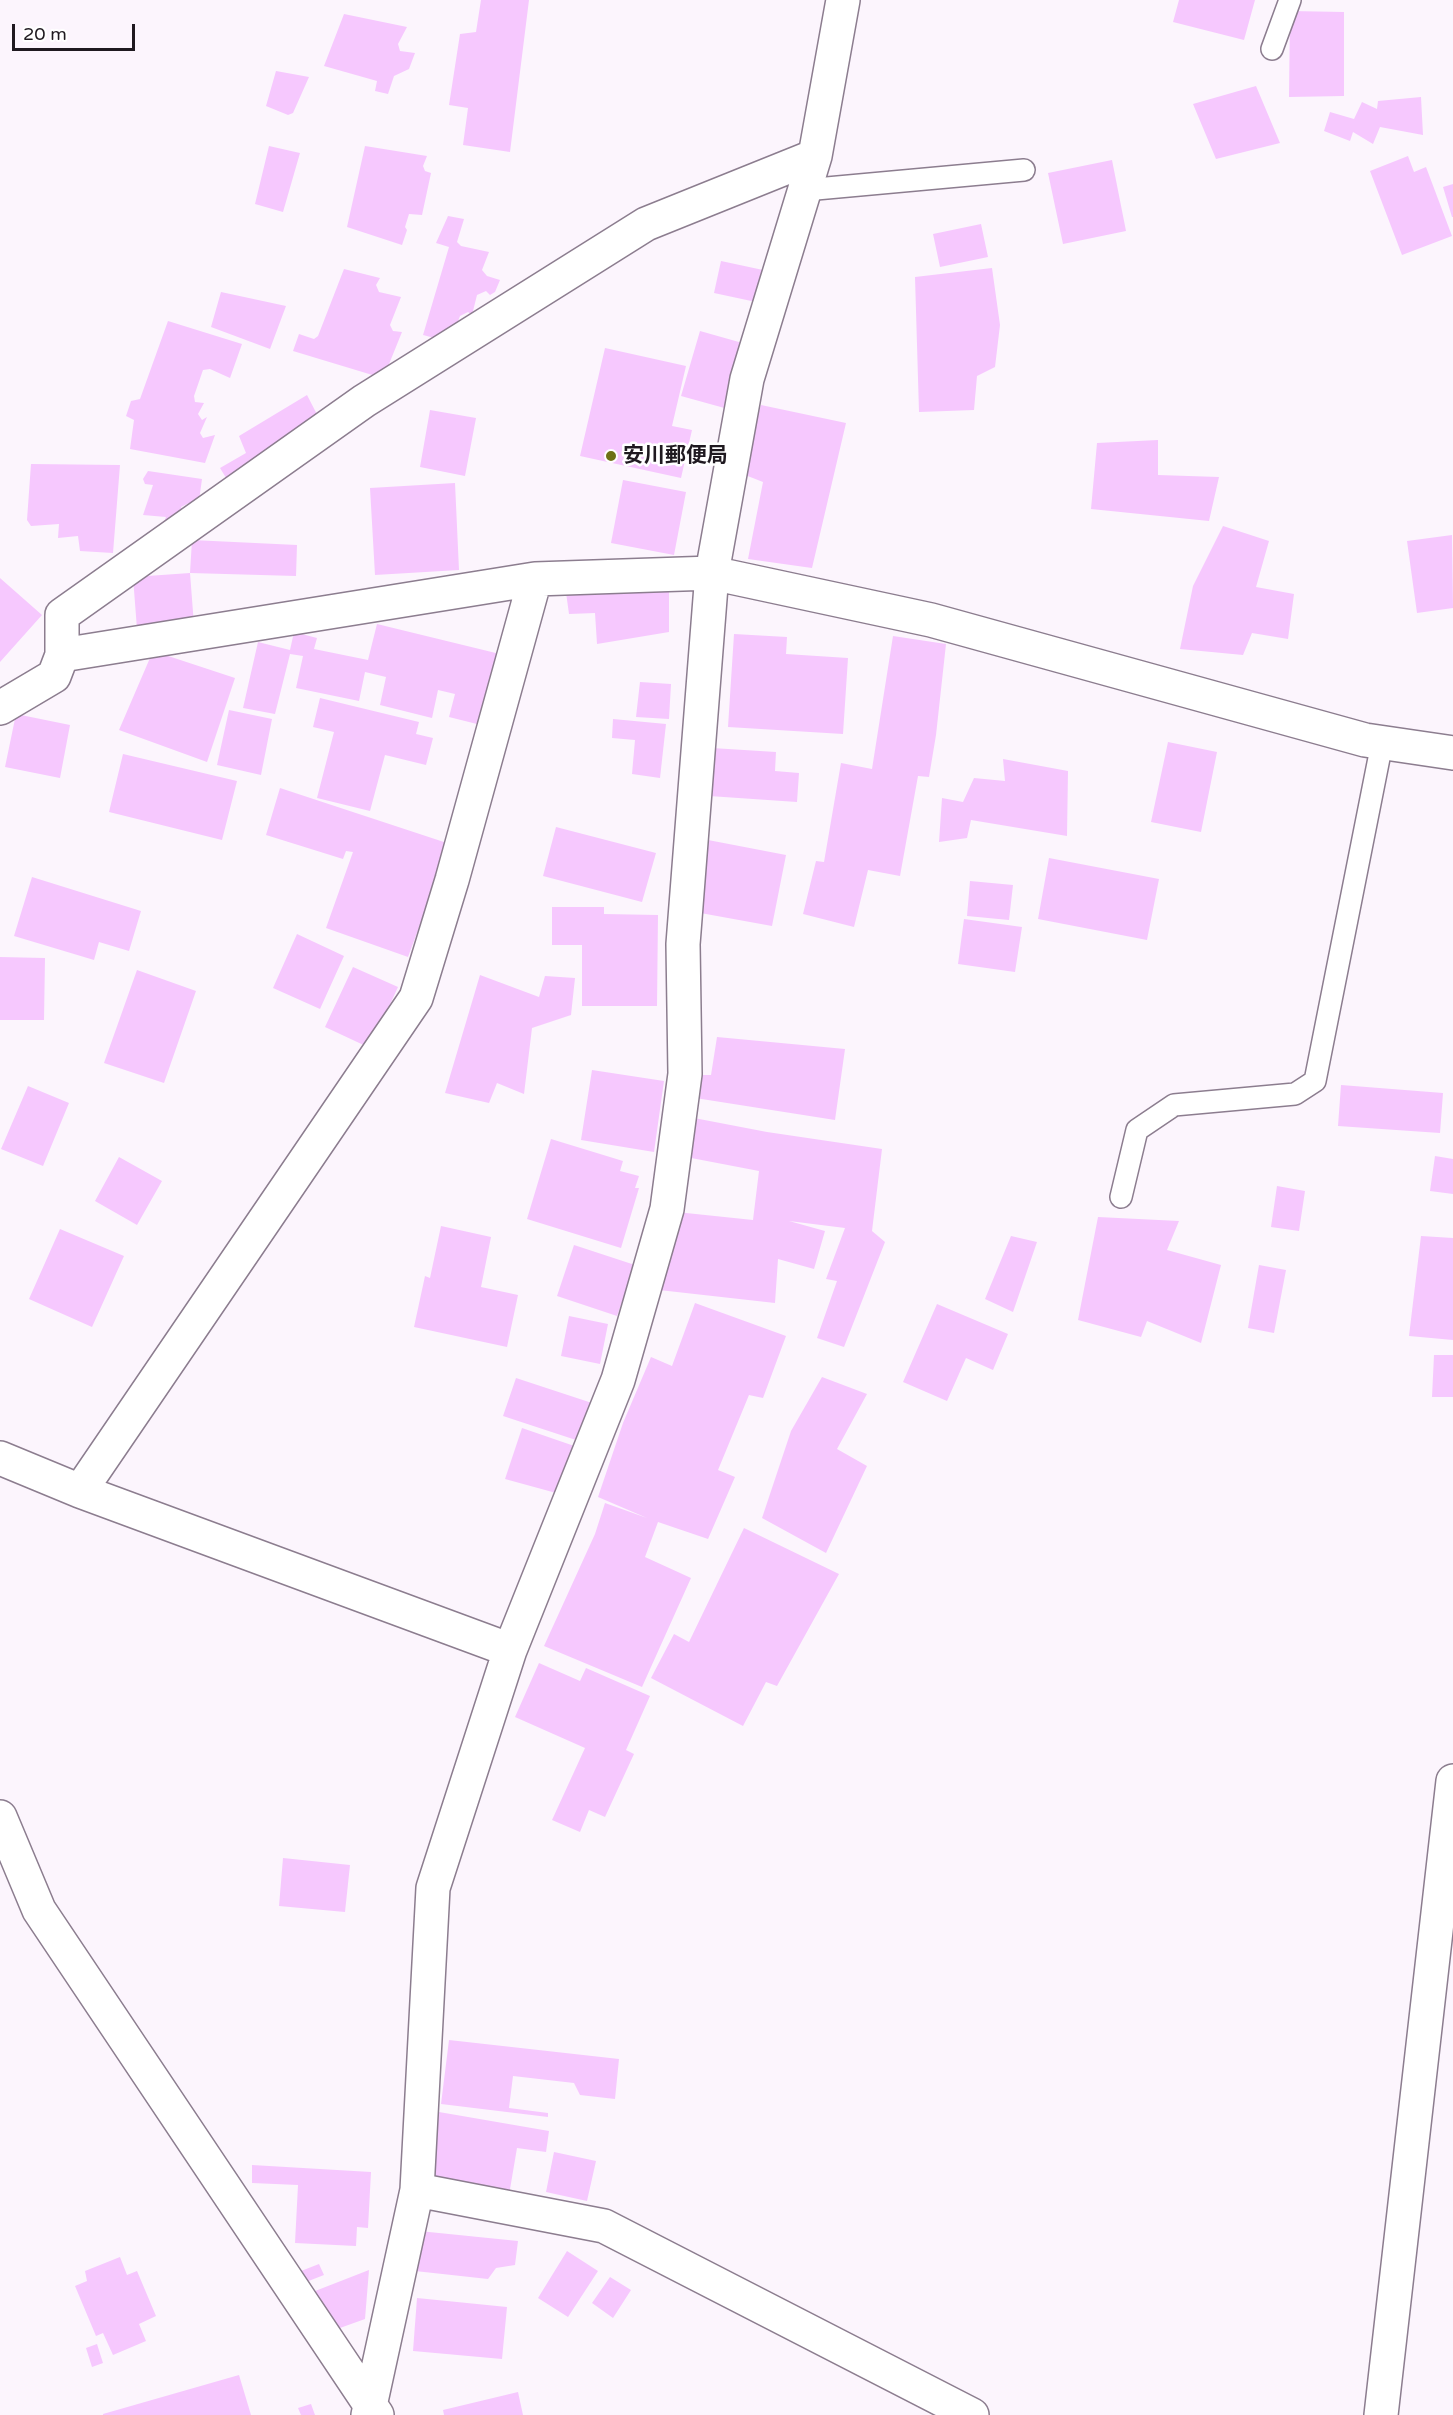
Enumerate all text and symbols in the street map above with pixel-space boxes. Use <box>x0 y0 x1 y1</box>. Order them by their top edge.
scale bar <box>15 12 138 50</box>
text: 20 m <box>23 23 67 45</box>
place label: 安川郵便局 <box>623 443 728 469</box>
marker: 安川郵便局 <box>604 449 618 463</box>

